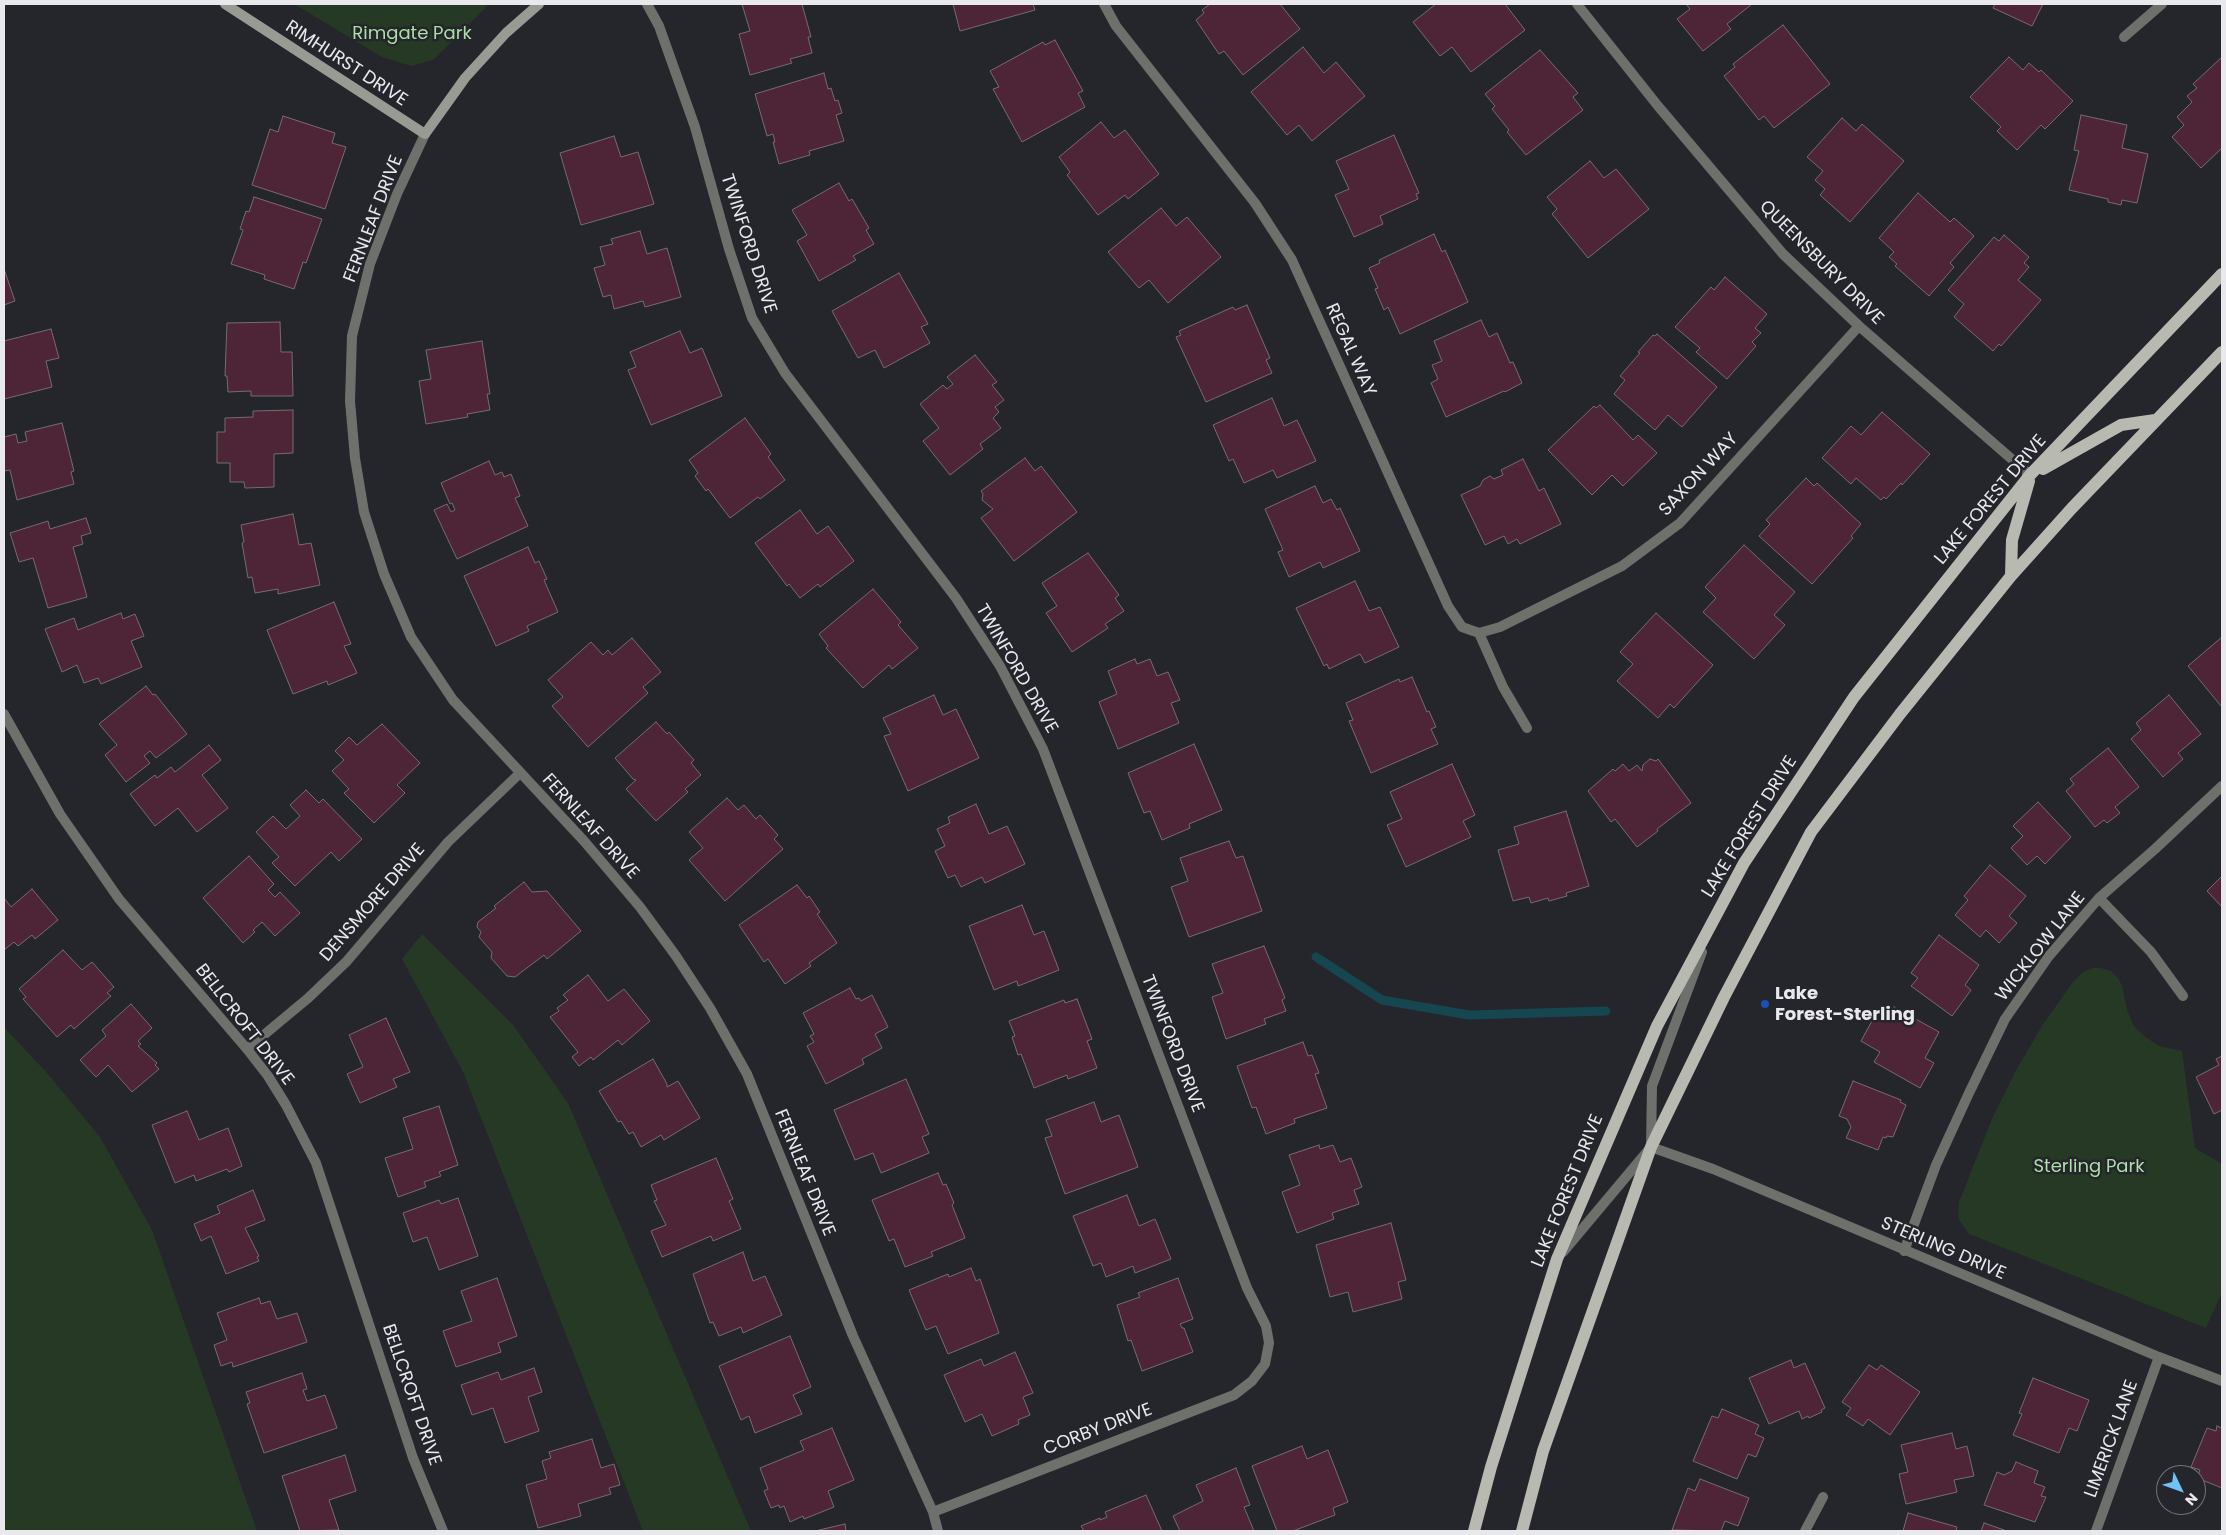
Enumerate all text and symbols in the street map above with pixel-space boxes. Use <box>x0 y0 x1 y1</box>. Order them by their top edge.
street label: RIMHURST DRIVE <box>281 17 411 111</box>
park label: Rimgate Park <box>352 23 472 45</box>
street label: FERNLEAF DRIVE <box>340 152 408 286</box>
street label: TWINFORD DRIVE <box>715 171 781 317</box>
street label: QUEENSBURY DRIVE <box>1754 196 1888 330</box>
street label: REGAL WAY <box>1320 300 1380 400</box>
street label: SAXON WAY <box>1655 429 1743 521</box>
street label: LAKE FOREST DRIVE <box>1930 431 2052 569</box>
street label: TWINFORD DRIVE <box>970 601 1062 737</box>
street label: LAKE FOREST DRIVE <box>1698 752 1802 902</box>
street label: FERNLEAF DRIVE <box>537 770 643 884</box>
street label: DENSMORE DRIVE <box>316 840 430 966</box>
street label: WICKLOW LANE <box>1992 888 2090 1006</box>
street label: BELLCROFT DRIVE <box>190 960 298 1090</box>
street label: TWINFORD DRIVE <box>1136 972 1208 1116</box>
place label: Lake Forest-Sterling <box>1775 983 1915 1026</box>
marker: Lake Forest-Sterling <box>1759 998 1771 1010</box>
street label: FERNLEAF DRIVE <box>769 1107 839 1239</box>
street label: LAKE FOREST DRIVE <box>1528 1112 1608 1270</box>
park label: Sterling Park <box>2034 1156 2144 1178</box>
street label: STERLING DRIVE <box>1877 1213 2009 1285</box>
street label: BELLCROFT DRIVE <box>377 1322 445 1468</box>
street label: LIMERICK LANE <box>2081 1377 2143 1501</box>
street label: CORBY DRIVE <box>1041 1399 1155 1461</box>
north arrow <box>2156 1465 2206 1515</box>
text: N <box>2180 1489 2202 1510</box>

